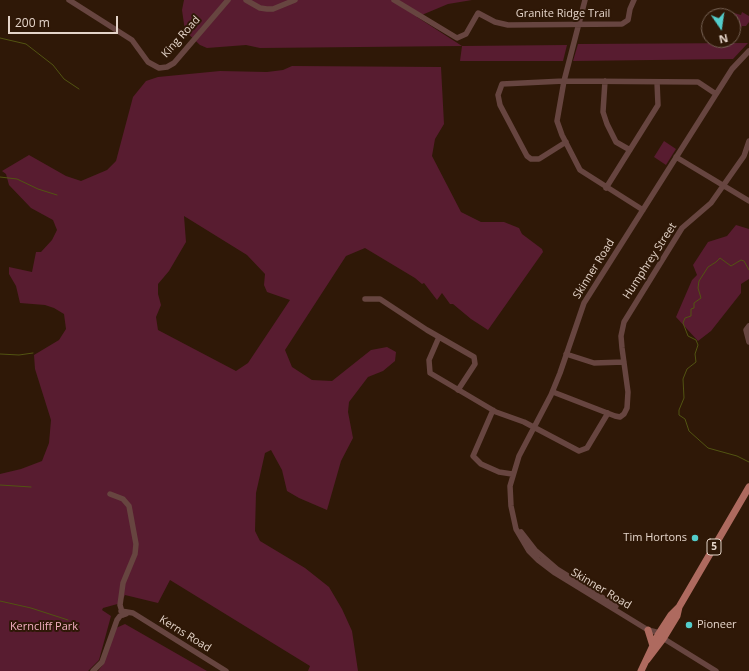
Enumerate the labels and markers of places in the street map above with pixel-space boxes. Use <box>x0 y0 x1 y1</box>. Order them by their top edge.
place label: Tim Hortons <box>623 531 687 545</box>
marker: Tim Hortons <box>690 533 700 543</box>
place label: Pioneer <box>697 618 737 632</box>
marker: Pioneer <box>684 620 694 630</box>

